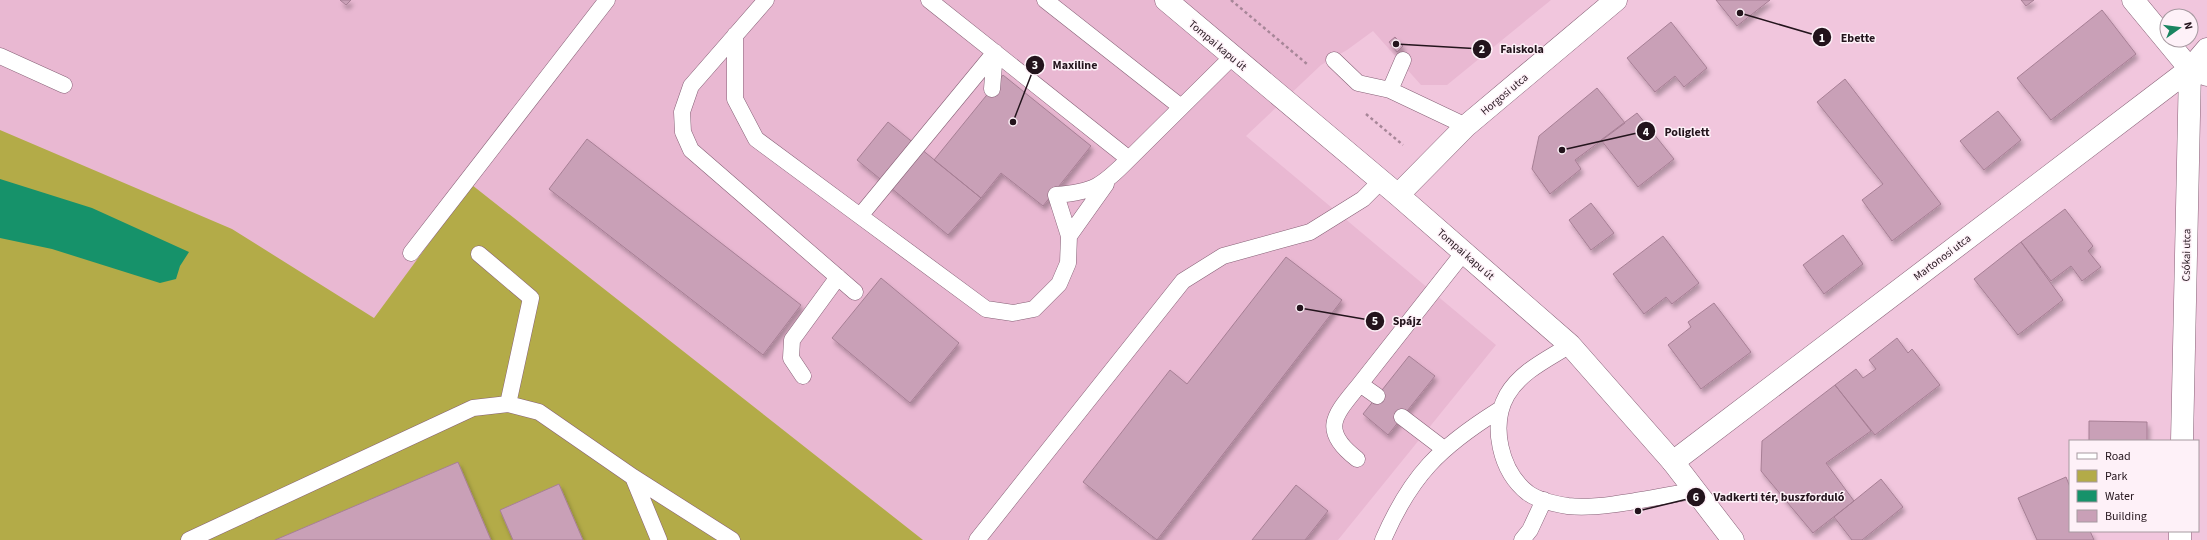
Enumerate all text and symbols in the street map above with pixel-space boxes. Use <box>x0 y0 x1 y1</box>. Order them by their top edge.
north arrow <box>2159 8 2199 48</box>
street label: Tompai kapu út <box>1185 17 1250 74</box>
text: N <box>2180 20 2196 31</box>
callout: Ebette <box>1812 25 1883 49</box>
text: 1 <box>1819 30 1825 47</box>
text: Ebette <box>1841 30 1875 47</box>
callout: Faiskola <box>1472 37 1552 61</box>
text: 2 <box>1479 41 1485 58</box>
text: Faiskola <box>1500 41 1544 58</box>
callout: Maxiline <box>1025 53 1105 77</box>
text: 3 <box>1032 57 1038 74</box>
text: Maxiline <box>1053 57 1097 74</box>
street label: Horgosi utca <box>1477 70 1531 119</box>
callout: Poliglett <box>1636 119 1718 143</box>
text: 4 <box>1643 124 1650 141</box>
text: Poliglett <box>1664 124 1710 141</box>
street label: Tompai kapu út <box>1434 225 1498 284</box>
street label: Csókai utca <box>2179 229 2194 281</box>
street label: Martonosi utca <box>1910 231 1974 284</box>
callout: Spájz <box>1365 309 1430 333</box>
text: 5 <box>1372 313 1378 330</box>
text: Spájz <box>1393 313 1422 330</box>
legend <box>2069 440 2199 532</box>
text: Road <box>2105 448 2131 465</box>
text: Park <box>2105 468 2127 485</box>
callout: Vadkerti tér, buszforduló <box>1686 485 1853 509</box>
text: Water <box>2105 488 2135 505</box>
text: 6 <box>1693 489 1699 506</box>
text: Vadkerti tér, buszforduló <box>1713 489 1845 506</box>
text: Building <box>2105 508 2147 525</box>

